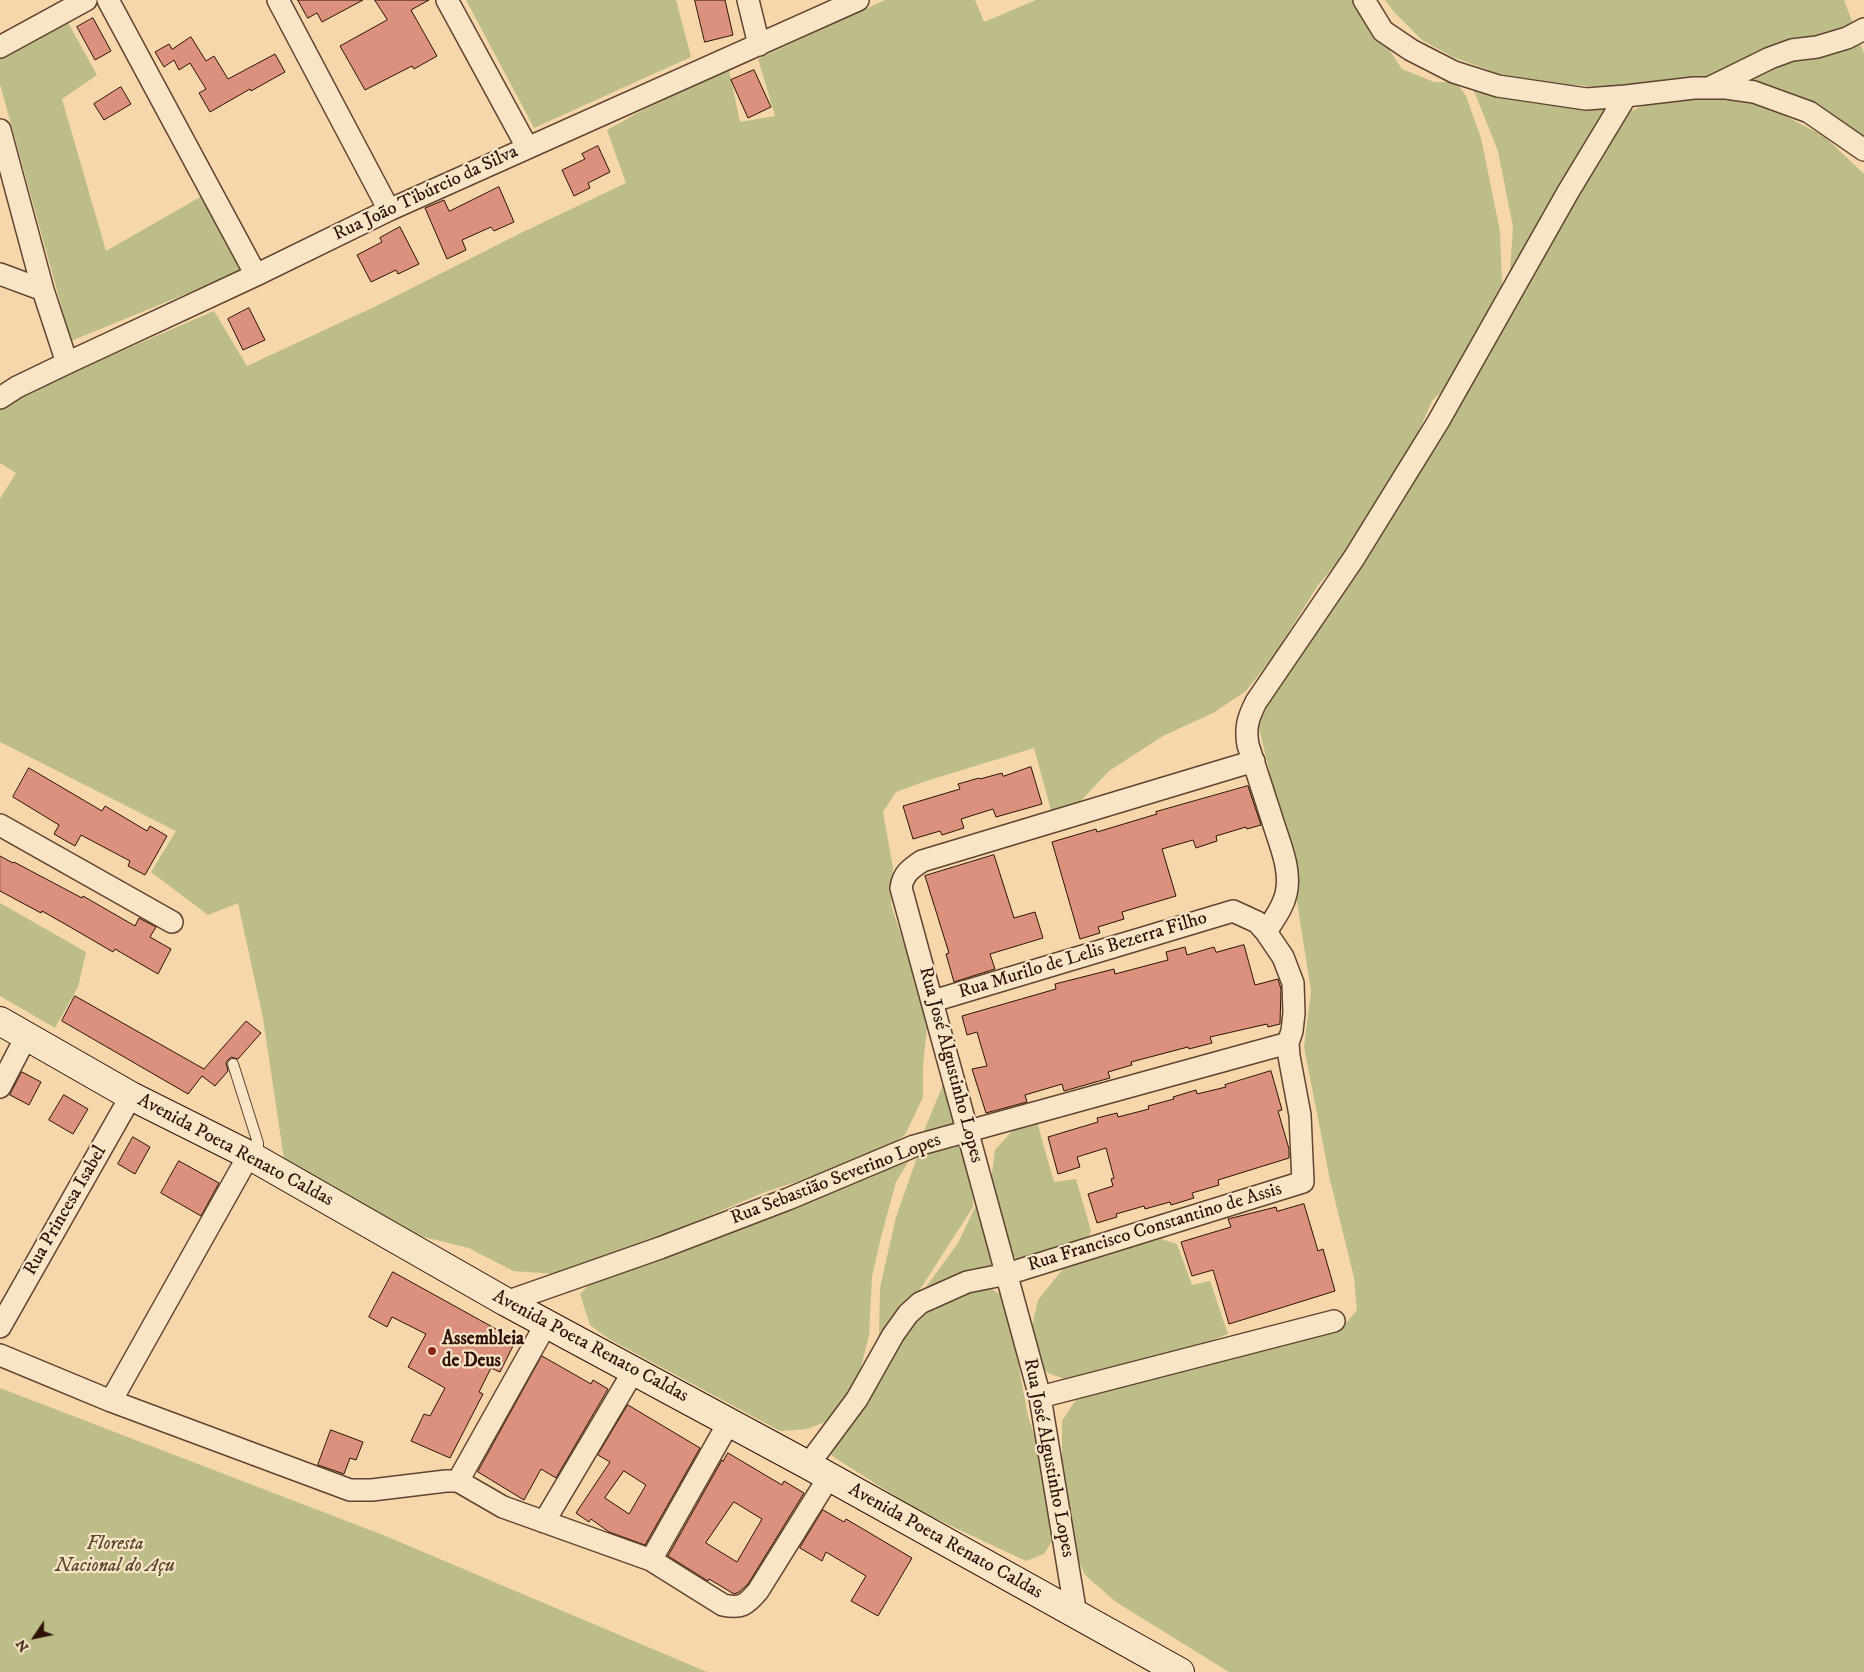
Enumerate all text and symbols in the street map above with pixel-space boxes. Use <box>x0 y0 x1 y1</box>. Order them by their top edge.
street label: Rua João Tibúrcio da Silva <box>330 141 522 247</box>
street label: Rua Murilo de Lelis Bezerra Filho <box>956 907 1210 1005</box>
street label: Rua José Algustinho Lopes <box>913 964 987 1166</box>
street label: Avenida Poeta Renato Caldas <box>133 1090 337 1212</box>
street label: Rua Sebastião Severino Lopes <box>728 1129 944 1231</box>
street label: Rua Princesa Isabel <box>20 1142 112 1280</box>
street label: Rua Francisco Constantino de Assis <box>1025 1178 1285 1278</box>
street label: Avenida Poeta Renato Caldas <box>488 1286 692 1408</box>
place label: Assembleia de Deus <box>442 1329 524 1373</box>
marker: Assembleia de Deus <box>426 1345 438 1357</box>
street label: Rua José Algustinho Lopes <box>1018 1357 1078 1559</box>
street label: Avenida Poeta Renato Caldas <box>844 1479 1046 1605</box>
park label: Floresta Nacional do Açu <box>55 1534 175 1578</box>
north arrow <box>10 1612 60 1662</box>
text: N <box>12 1636 33 1655</box>

